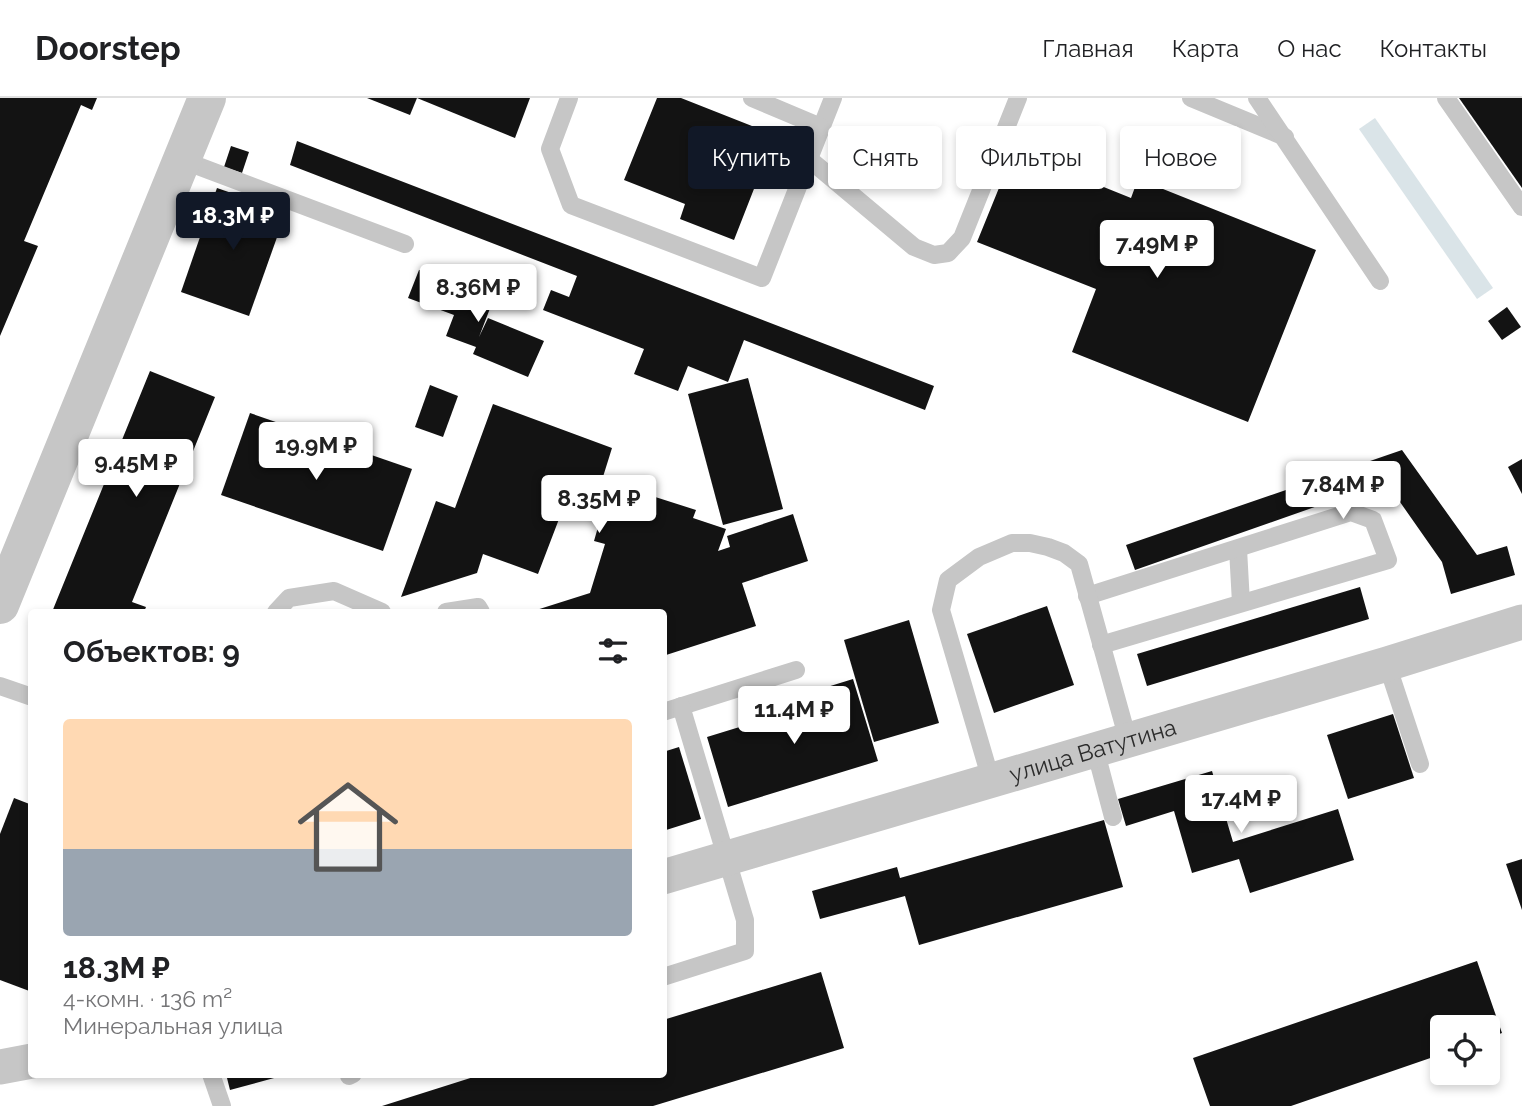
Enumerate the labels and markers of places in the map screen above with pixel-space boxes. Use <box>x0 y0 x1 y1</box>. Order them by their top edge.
pin: 18.3M ₽ <box>168 192 298 252</box>
pin: 7.49M ₽ <box>1092 220 1222 280</box>
pin: 8.36M ₽ <box>413 264 543 324</box>
pin: 19.9M ₽ <box>251 422 381 482</box>
pin: 9.45M ₽ <box>71 440 201 499</box>
pin: 7.84M ₽ <box>1278 462 1408 521</box>
pin: 8.35M ₽ <box>534 476 664 535</box>
pin: 11.4M ₽ <box>729 686 859 746</box>
pin: 17.4M ₽ <box>1176 776 1306 835</box>

